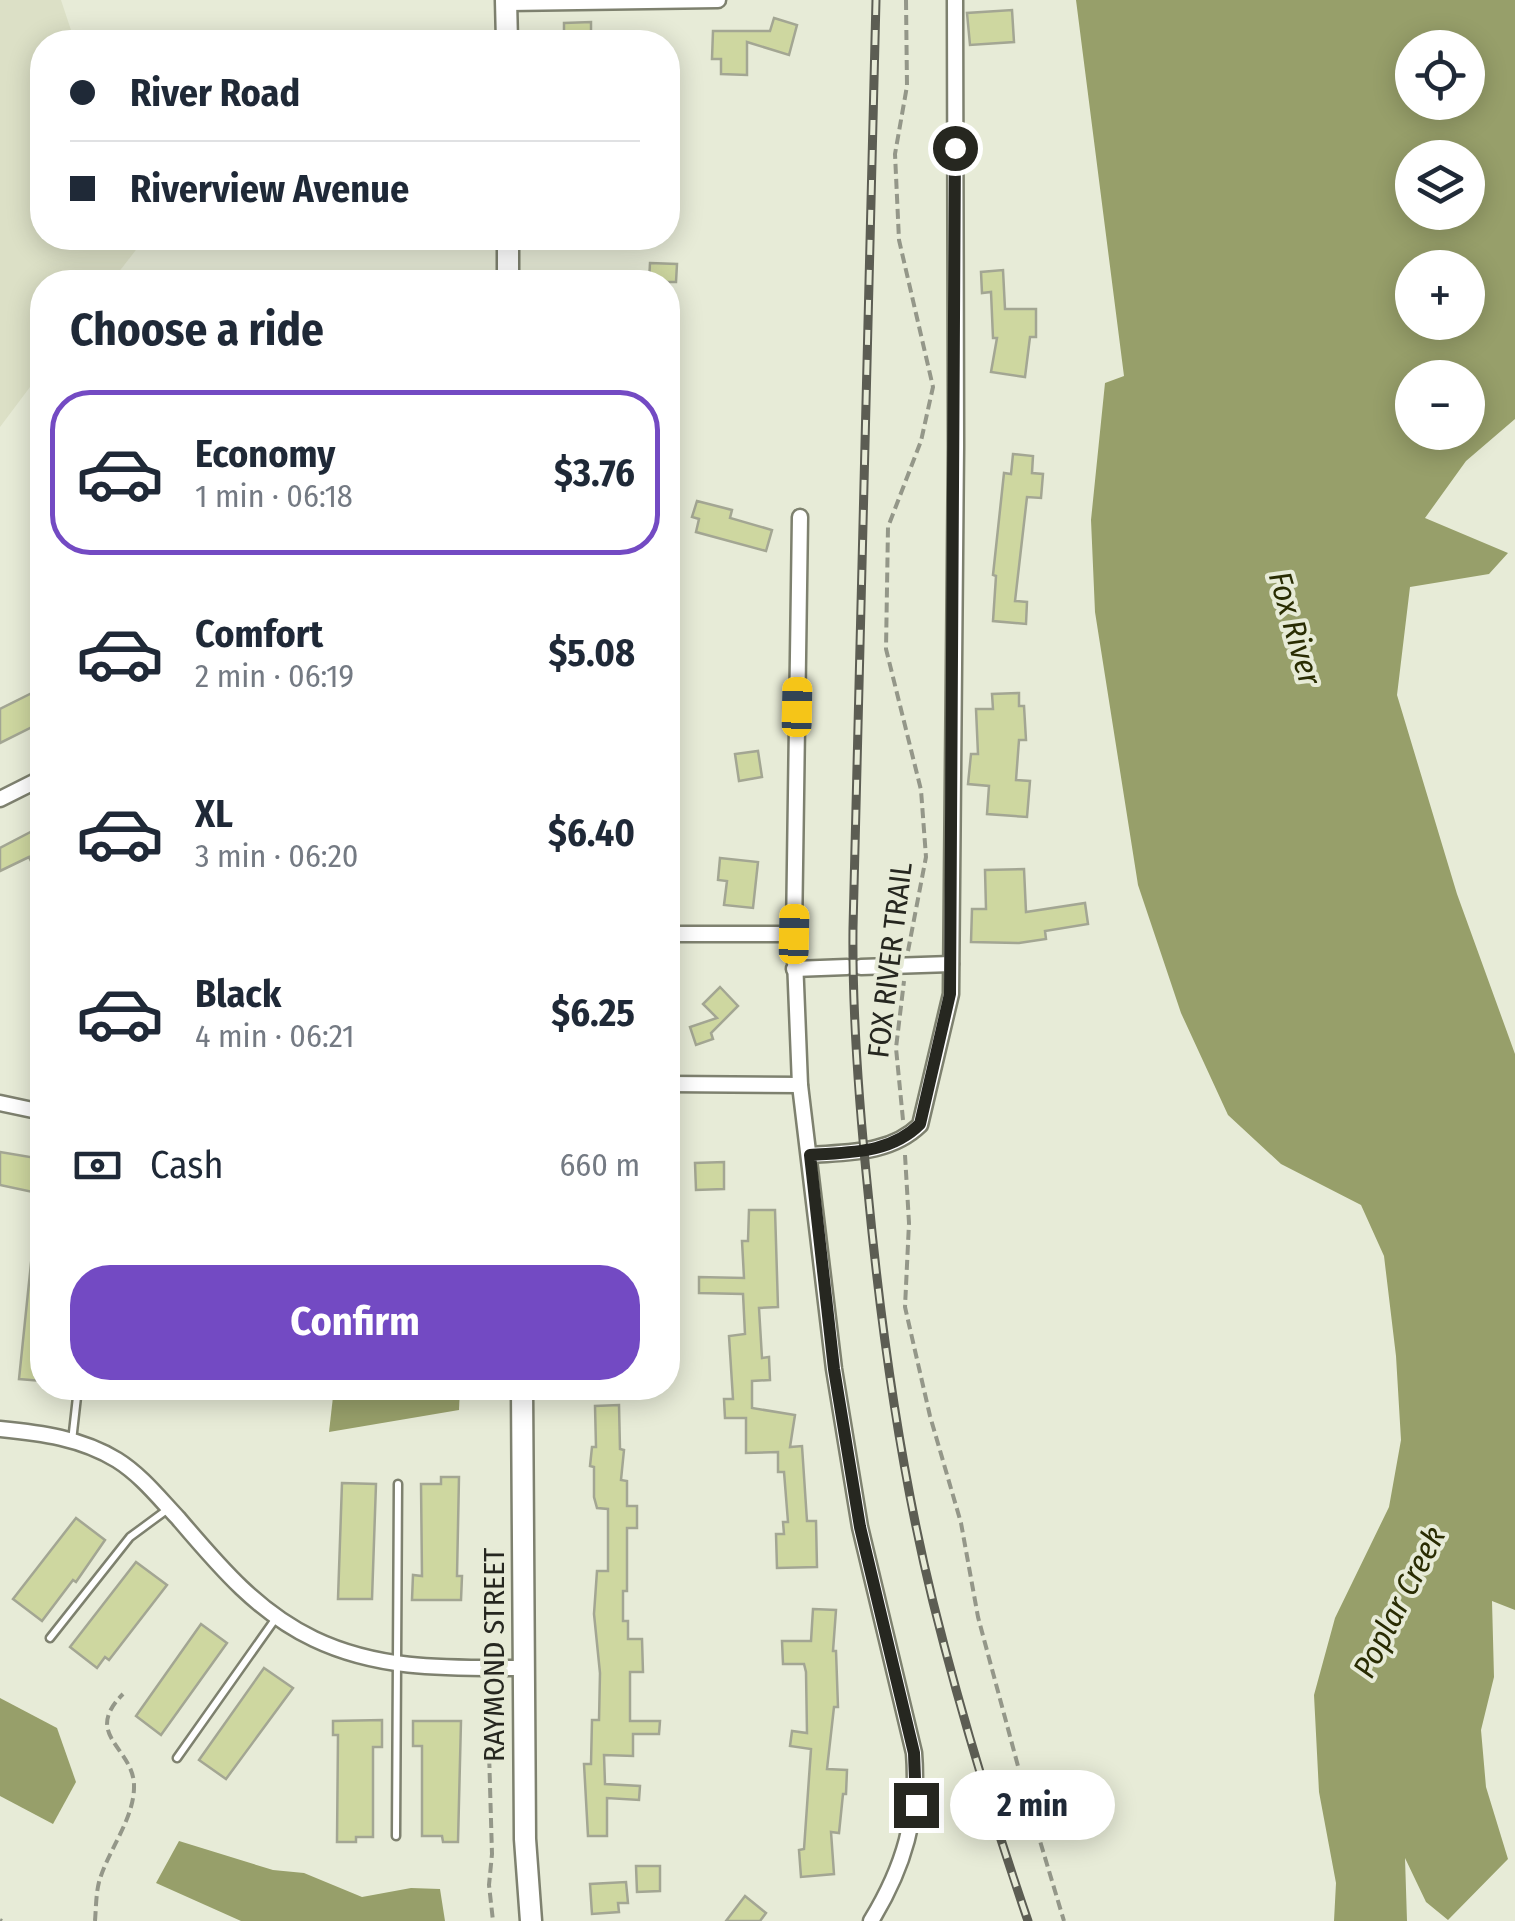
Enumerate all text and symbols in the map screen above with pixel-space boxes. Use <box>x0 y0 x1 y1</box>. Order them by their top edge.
map controls <box>1395 30 1485 450</box>
button: locate <box>1395 30 1485 120</box>
text: River Road <box>130 70 300 116</box>
route start <box>933 126 978 171</box>
button: layers <box>1395 140 1485 230</box>
text: Riverview Avenue <box>130 166 409 212</box>
button: + <box>1395 250 1485 340</box>
text: Choose a ride <box>70 303 324 357</box>
button: − <box>1395 360 1485 450</box>
icon: car <box>75 428 165 518</box>
text: Economy <box>195 431 335 477</box>
text: $3.76 <box>554 450 635 496</box>
text: 1 min · 06:18 <box>195 477 353 515</box>
water label: Fox River <box>1261 567 1330 690</box>
icon: car <box>75 608 165 698</box>
text: Comfort <box>195 611 323 657</box>
text: $5.08 <box>548 630 635 676</box>
text: 2 min · 06:19 <box>195 657 354 695</box>
car <box>781 677 813 737</box>
icon: car <box>75 788 165 878</box>
text: XL <box>195 791 233 837</box>
text: $6.40 <box>548 810 635 856</box>
text: 3 min · 06:20 <box>195 837 358 875</box>
street label: FOX RIVER TRAIL <box>860 860 920 1060</box>
car <box>778 904 810 964</box>
icon: car <box>75 968 165 1058</box>
text: Black <box>195 971 281 1017</box>
text: $6.25 <box>551 990 635 1036</box>
text: 4 min · 06:21 <box>195 1017 355 1055</box>
icon: cash <box>70 1138 125 1193</box>
text: Cash <box>150 1142 224 1188</box>
text: 660 m <box>559 1146 640 1184</box>
button: Confirm <box>70 1265 640 1380</box>
water label: Poplar Creek <box>1345 1520 1453 1684</box>
street label: RAYMOND STREET <box>476 1548 512 1762</box>
callout: 2 min <box>951 1770 1116 1840</box>
route end <box>894 1783 939 1828</box>
text: 2 min <box>997 1786 1068 1824</box>

